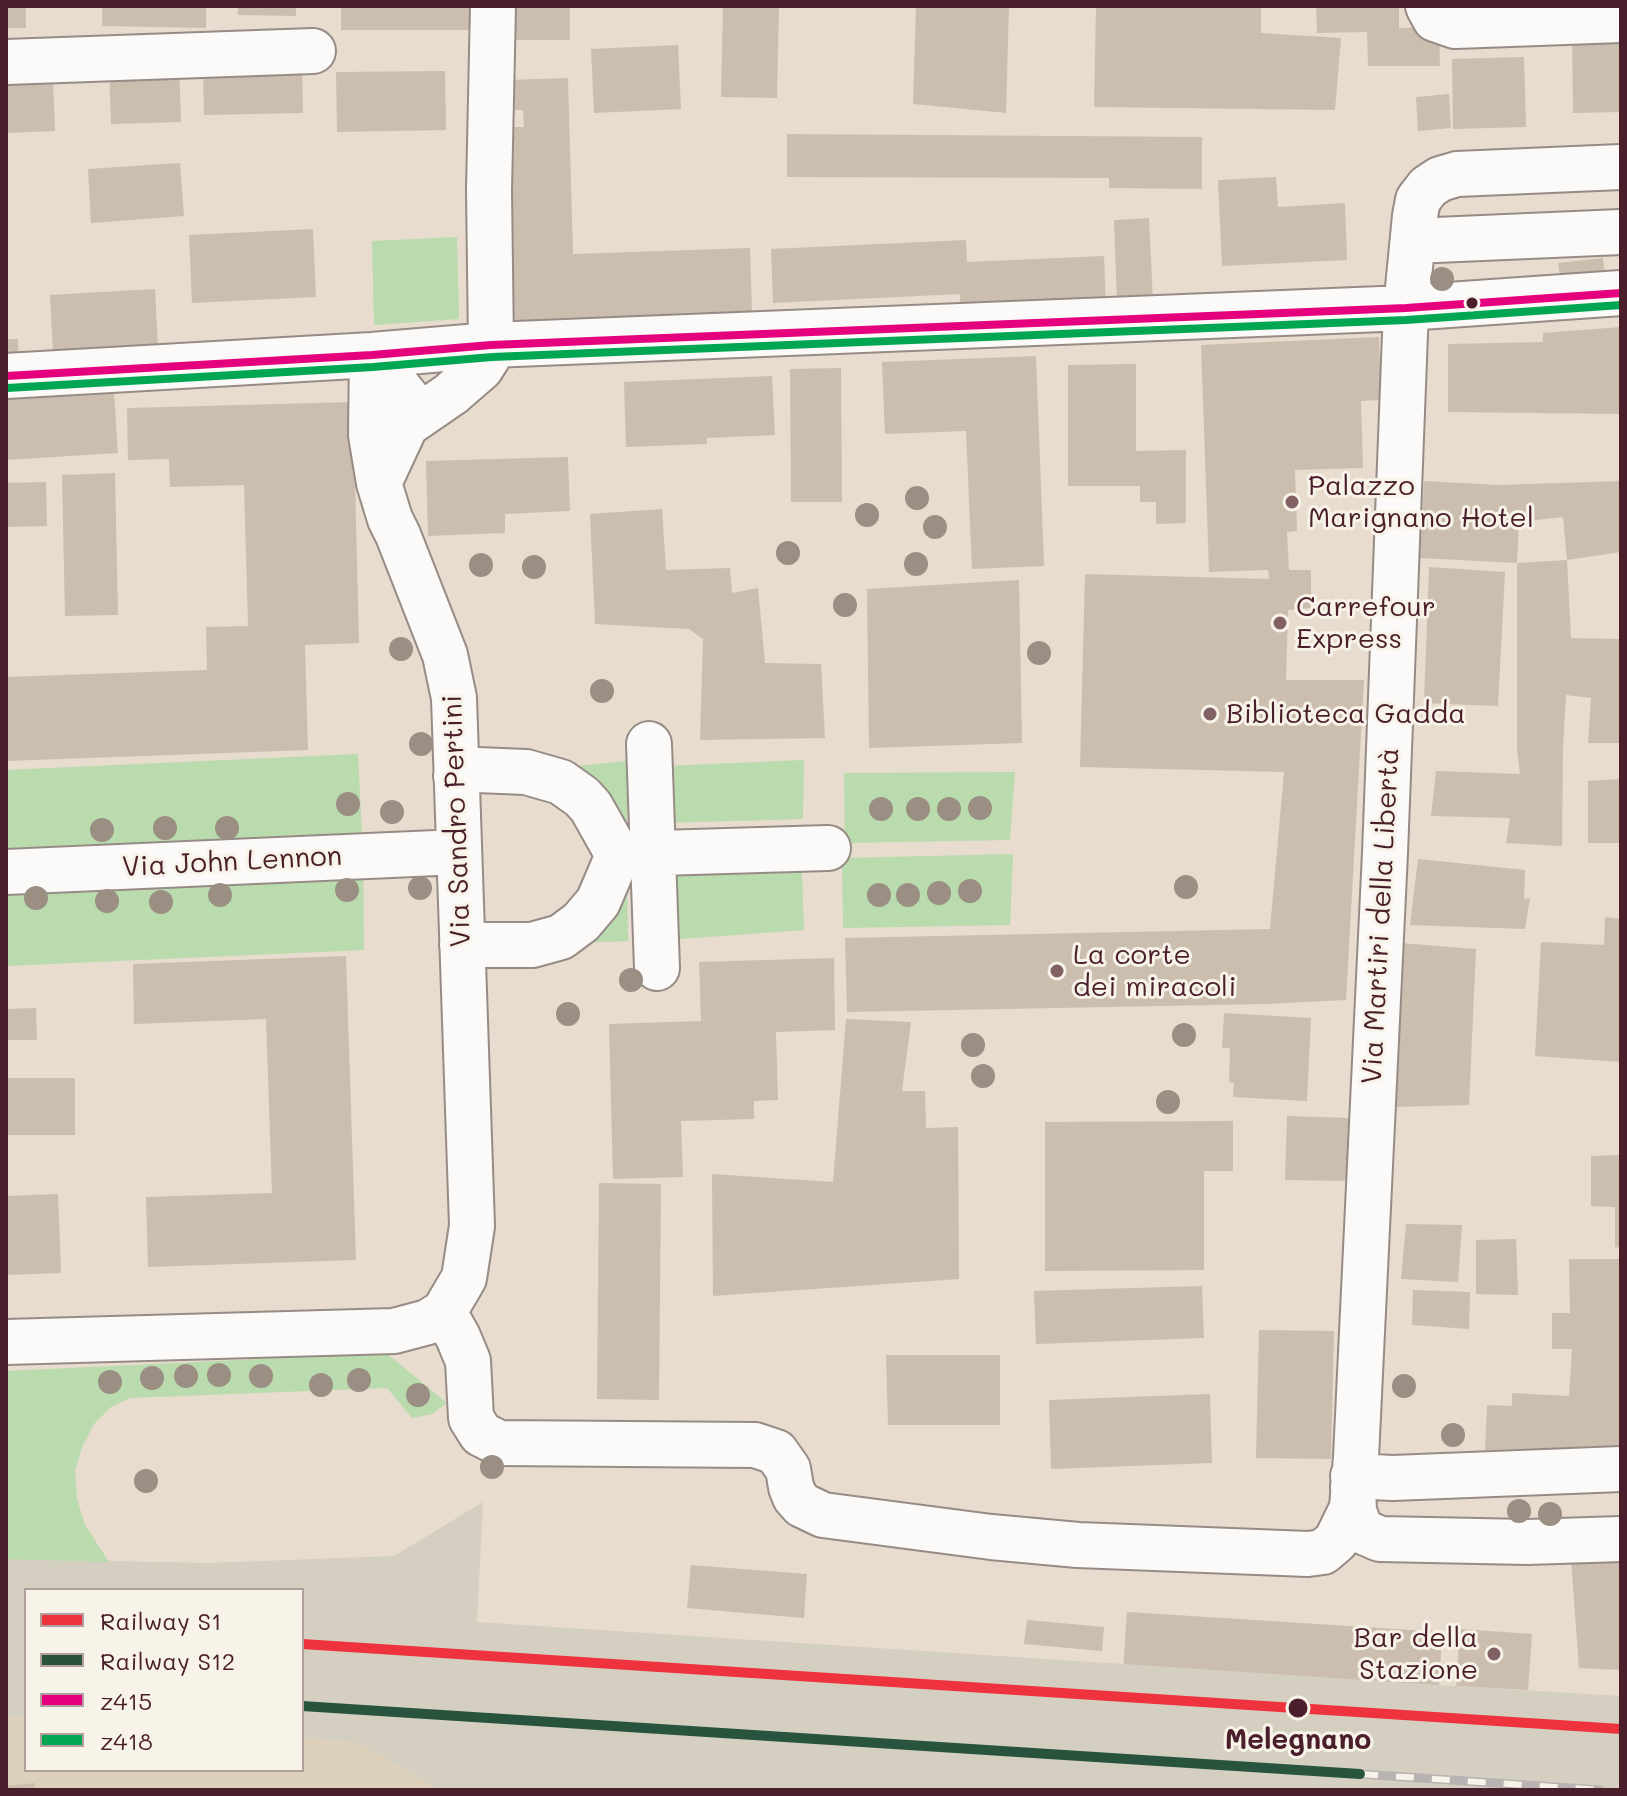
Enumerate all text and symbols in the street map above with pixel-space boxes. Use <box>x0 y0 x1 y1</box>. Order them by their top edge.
unlabelled marker <box>1464 295 1480 311</box>
place label: Palazzo Marignano Hotel <box>1308 469 1534 535</box>
marker: Palazzo Marignano Hotel <box>1283 493 1301 511</box>
place label: Carrefour Express <box>1296 590 1436 656</box>
marker: Carrefour Express <box>1271 614 1289 632</box>
street label: Via Sandro Pertini <box>436 694 478 948</box>
place label: Biblioteca Gadda <box>1226 697 1466 731</box>
marker: Biblioteca Gadda <box>1201 705 1219 723</box>
street label: Via Martiri della Libertà <box>1355 747 1407 1085</box>
street label: Via John Lennon <box>121 839 343 885</box>
place label: La corte dei miracoli <box>1073 938 1237 1004</box>
marker: La corte dei miracoli <box>1048 962 1066 980</box>
legend <box>24 1588 304 1772</box>
text: Railway S1 <box>100 1605 222 1636</box>
place label: Bar della Stazione <box>1354 1621 1478 1687</box>
text: Railway S12 <box>100 1645 235 1676</box>
marker: Bar della Stazione <box>1485 1645 1503 1663</box>
text: z415 <box>100 1685 152 1716</box>
marker: Melegnano <box>1286 1696 1310 1720</box>
place label: Melegnano <box>1225 1723 1371 1757</box>
text: z418 <box>100 1725 153 1756</box>

